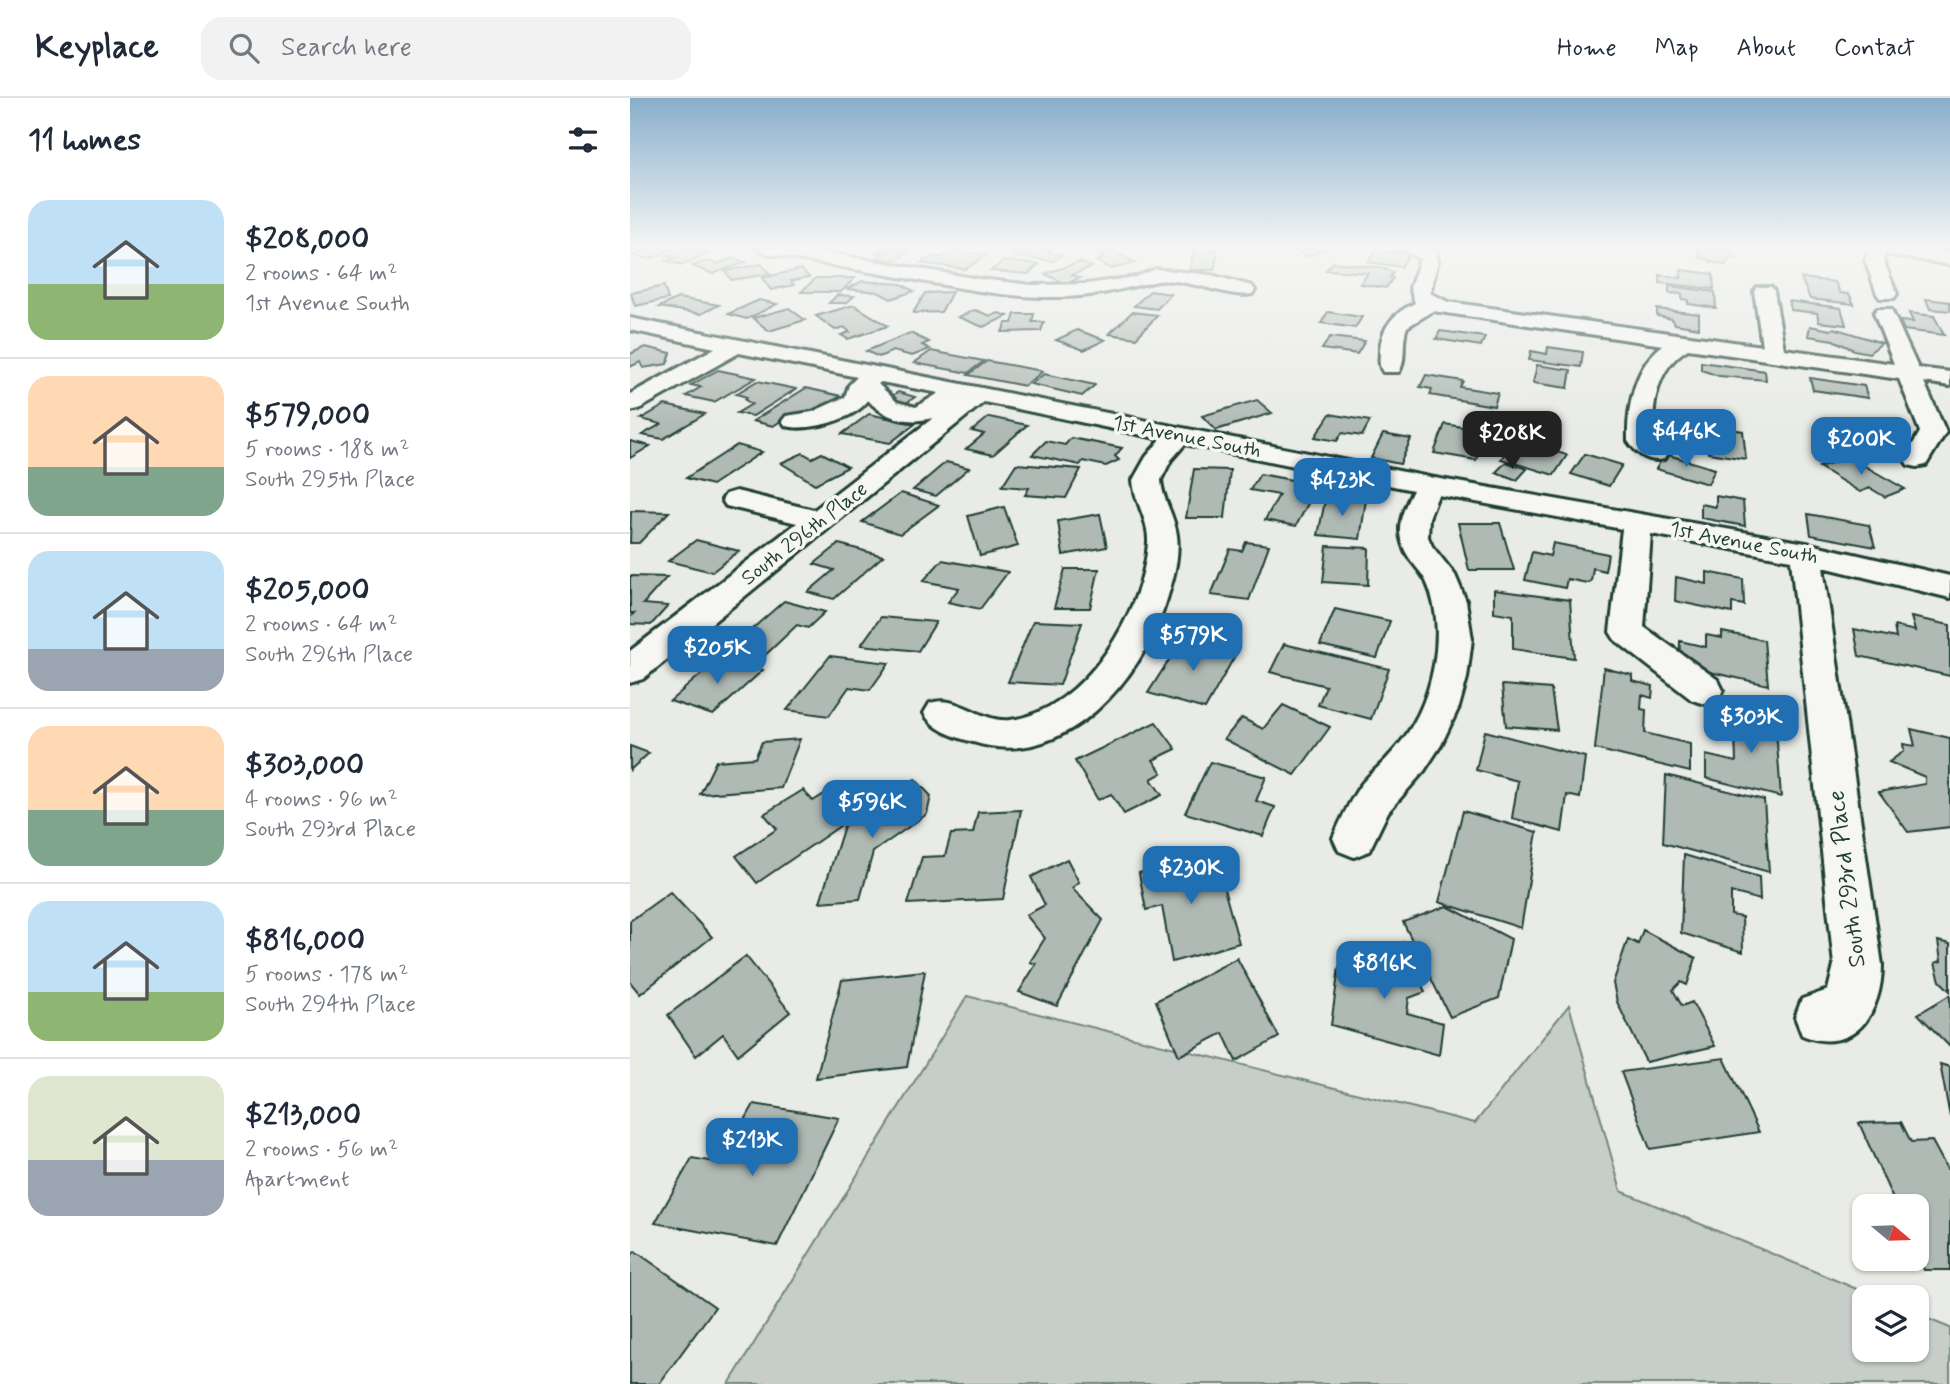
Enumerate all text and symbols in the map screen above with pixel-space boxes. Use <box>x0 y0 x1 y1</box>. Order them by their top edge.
search box <box>201 17 691 80</box>
text: Keyplace <box>35 26 159 70</box>
icon: search <box>225 29 263 67</box>
text: Search here <box>281 31 412 65</box>
text: Home <box>1557 33 1617 64</box>
text: Map <box>1655 33 1699 64</box>
text: About <box>1737 33 1796 64</box>
text: Contact <box>1834 33 1915 64</box>
text: 11 homes <box>28 121 141 160</box>
icon: filters <box>564 121 602 159</box>
text: $208,000 <box>245 220 369 259</box>
icon: home <box>84 228 168 312</box>
text: 2 rooms · 64 m² <box>245 259 397 289</box>
text: 1st Avenue South <box>245 289 410 319</box>
text: $579,000 <box>245 396 370 435</box>
icon: home <box>84 404 168 488</box>
street label: 1st Avenue South <box>1110 409 1263 465</box>
pin: $446K <box>1637 410 1735 469</box>
pin: $208K <box>1463 412 1561 471</box>
text: $446K <box>1652 417 1720 447</box>
pin: $200K <box>1812 418 1910 477</box>
text: $208K <box>1479 419 1545 449</box>
text: $200K <box>1827 425 1895 455</box>
text: 5 rooms · 188 m² <box>245 435 409 465</box>
pin: $423K <box>1293 458 1391 518</box>
text: South 295th Place <box>245 465 415 495</box>
text: $423K <box>1310 466 1374 496</box>
street label: South 296th Place <box>735 475 874 592</box>
street label: 1st Avenue South <box>1667 515 1820 571</box>
text: $205,000 <box>245 571 370 610</box>
icon: home <box>84 579 168 663</box>
text: 2 rooms · 64 m² <box>245 610 397 640</box>
pin: $579K <box>1144 614 1242 673</box>
text: $579K <box>1159 621 1227 651</box>
pin: $205K <box>668 626 766 686</box>
text: $205K <box>684 634 750 664</box>
text: South 296th Place <box>245 640 413 670</box>
pin: $303K <box>1702 696 1800 755</box>
text: $303K <box>1720 703 1782 733</box>
text: $303,000 <box>245 746 364 785</box>
icon: home <box>84 754 168 838</box>
pin: $596K <box>823 780 921 840</box>
text: 4 rooms · 96 m² <box>245 785 398 815</box>
text: $596K <box>838 788 906 818</box>
street label: South 293rd Place <box>1821 788 1874 969</box>
text: South 293rd Place <box>245 815 416 845</box>
pin: $230K <box>1142 846 1240 906</box>
text: $230K <box>1159 854 1223 884</box>
text: $816,000 <box>245 921 365 960</box>
icon: home <box>84 929 168 1013</box>
pin: $816K <box>1335 942 1433 1001</box>
text: $816K <box>1352 949 1416 979</box>
text: 5 rooms · 178 m² <box>245 960 408 990</box>
text: South 294th Place <box>245 990 416 1020</box>
text: $213,000 <box>245 1096 361 1135</box>
icon: home <box>84 1104 168 1188</box>
pin: $213K <box>703 1118 801 1178</box>
text: $213K <box>722 1126 782 1156</box>
text: 2 rooms · 56 m² <box>245 1135 398 1165</box>
text: Apartment <box>245 1165 350 1195</box>
north arrow <box>1852 1194 1928 1270</box>
map controls <box>1852 1194 1929 1362</box>
button: layers <box>1852 1285 1929 1362</box>

